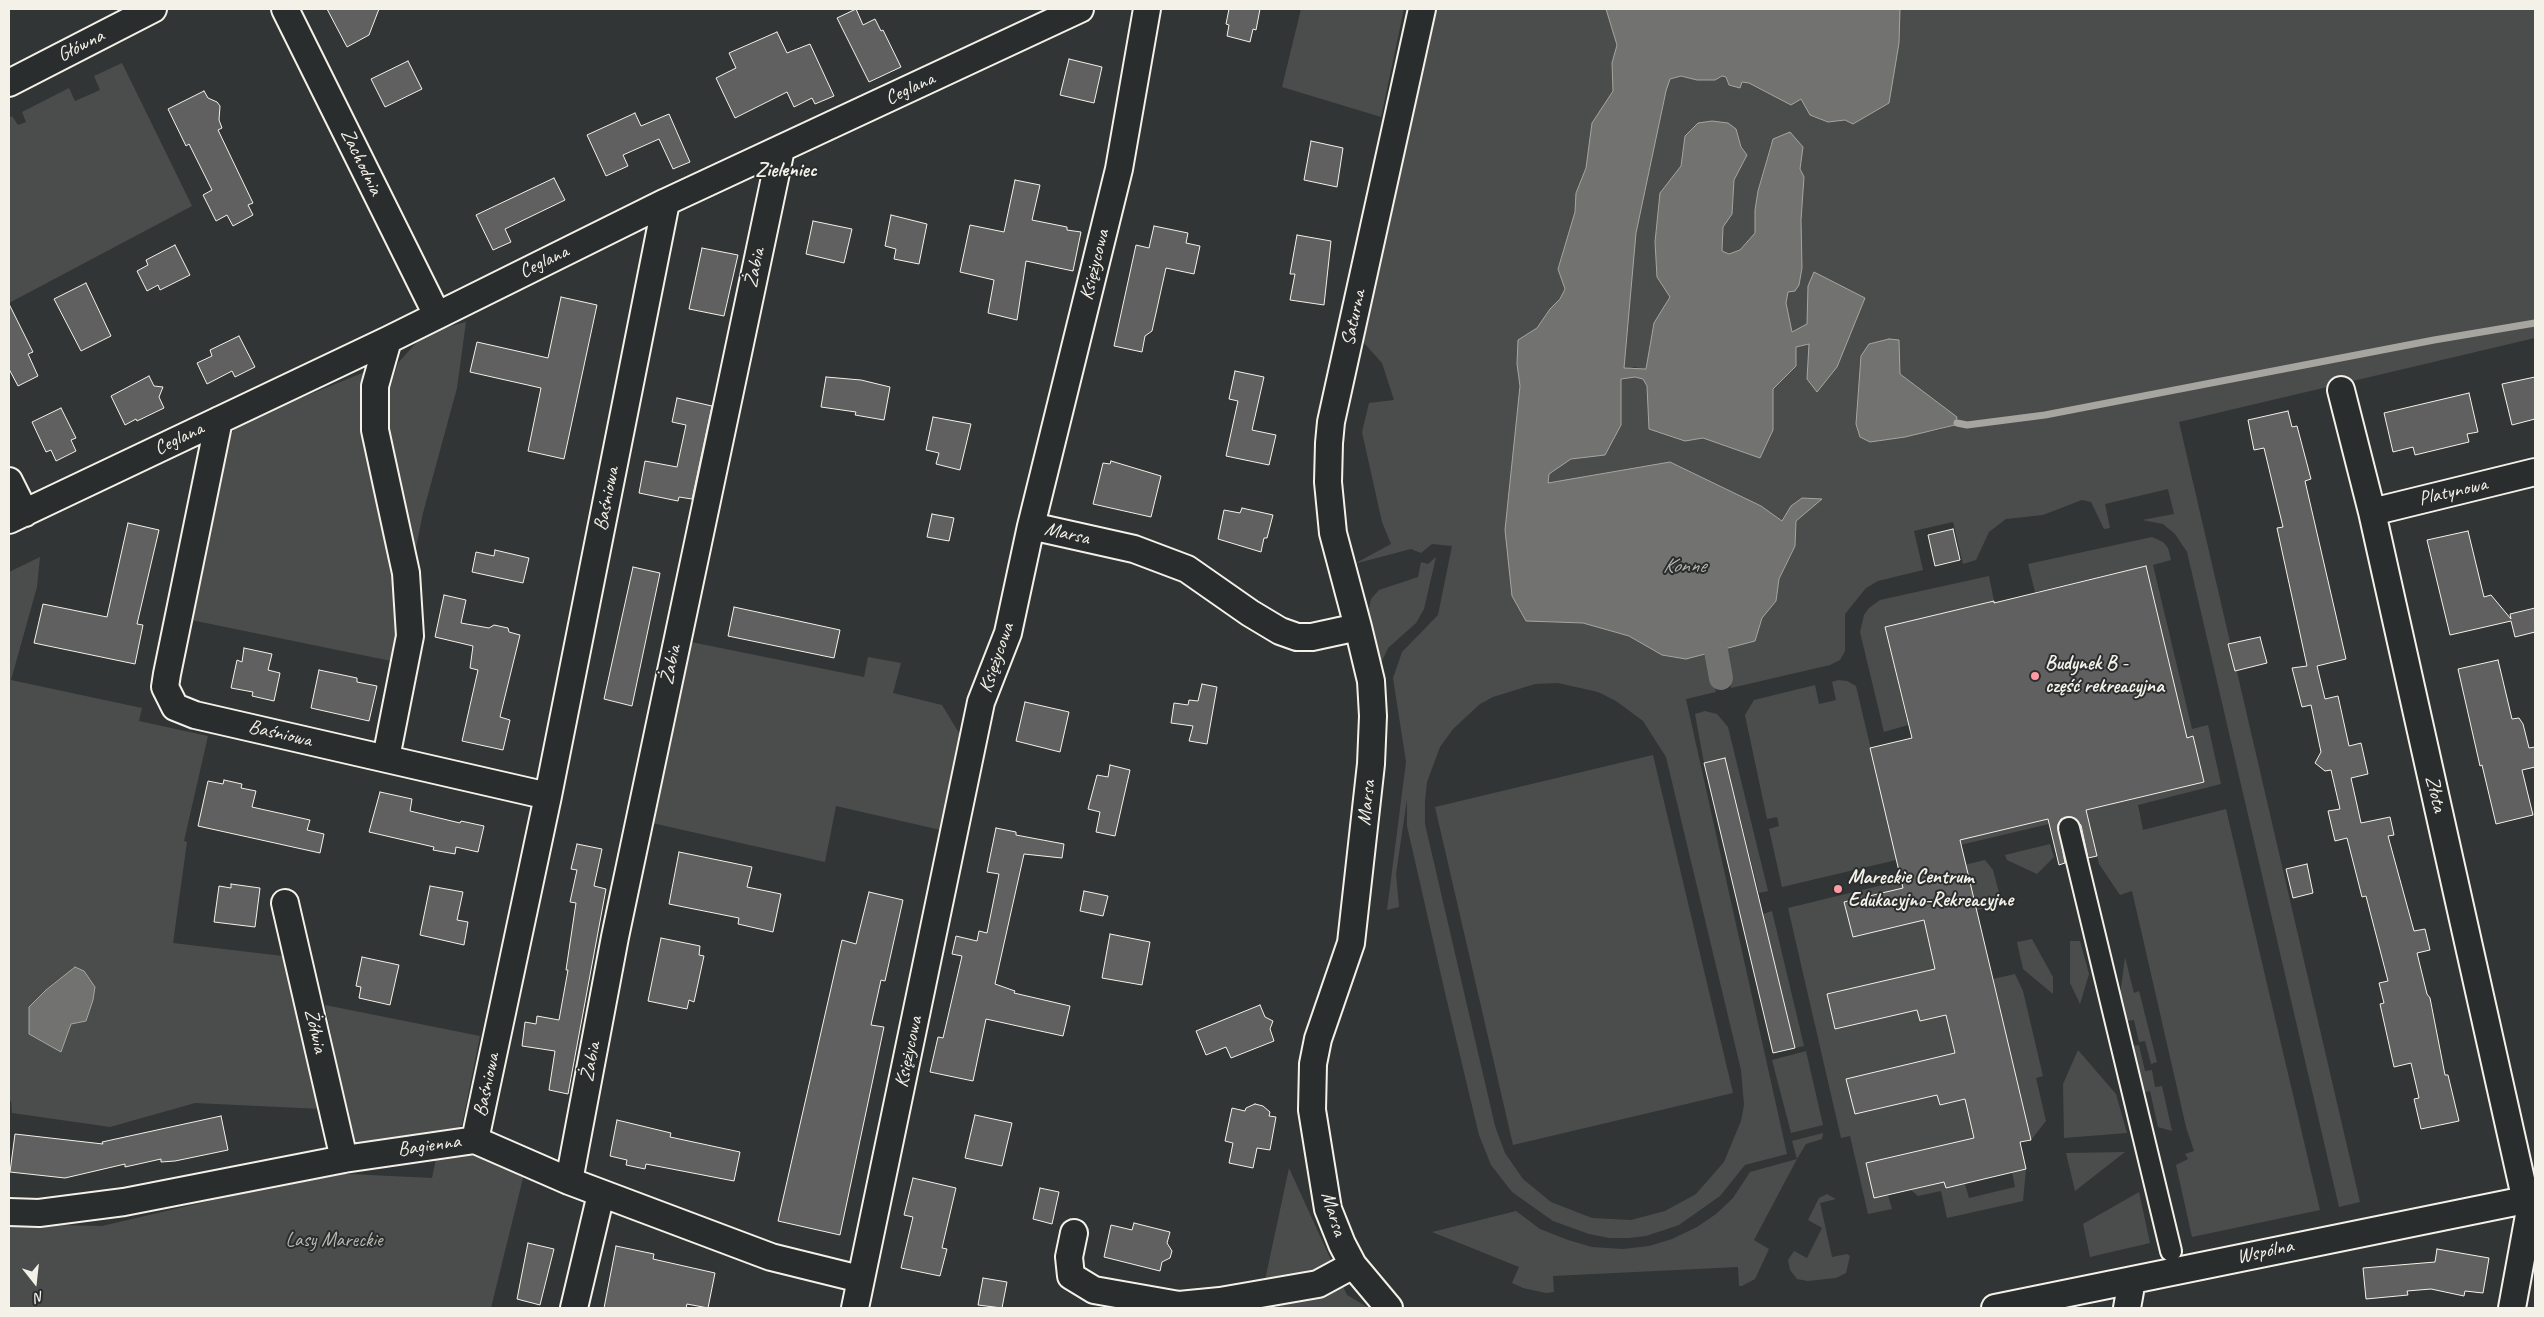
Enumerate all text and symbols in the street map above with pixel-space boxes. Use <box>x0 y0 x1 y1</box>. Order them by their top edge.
street label: Główna <box>54 24 108 68</box>
street label: Ceglana <box>882 67 938 111</box>
street label: Zachodnia <box>335 125 387 199</box>
district label: Zieleniec <box>755 157 817 183</box>
street label: Księżycowa <box>1075 227 1115 303</box>
street label: Ceglana <box>516 240 572 284</box>
street label: Żabia <box>739 246 771 290</box>
street label: Saturna <box>1336 288 1372 348</box>
street label: Ceglana <box>151 417 207 461</box>
street label: Baśniowa <box>589 465 625 533</box>
street label: Platynowa <box>2416 472 2490 512</box>
street label: Marsa <box>1042 517 1092 551</box>
water label: Konne <box>1663 553 1705 579</box>
street label: Księżycowa <box>974 620 1020 696</box>
street label: Żabia <box>655 643 687 687</box>
place label: Budynek B - część rekreacyjna <box>2045 652 2164 699</box>
marker: Budynek B - część rekreacyjna <box>2029 670 2041 682</box>
street label: Baśniowa <box>246 715 314 753</box>
street label: Złota <box>2419 773 2451 815</box>
street label: Marsa <box>1353 779 1381 827</box>
place label: Mareckie Centrum Edukacyjno-Rekreacyjne <box>1848 866 2013 913</box>
marker: Mareckie Centrum Edukacyjno-Rekreacyjne <box>1832 883 1844 895</box>
street label: Żółwia <box>298 1007 332 1055</box>
street label: Księżycowa <box>890 1014 928 1090</box>
street label: Żabia <box>575 1040 607 1084</box>
street label: Baśniowa <box>469 1051 505 1119</box>
street label: Bagienna <box>396 1130 462 1162</box>
street label: Marsa <box>1315 1189 1351 1239</box>
park label: Lasy Mareckie <box>285 1229 383 1253</box>
street label: Wspólna <box>2235 1234 2295 1270</box>
north arrow <box>10 1257 60 1307</box>
text: N <box>33 1288 46 1306</box>

